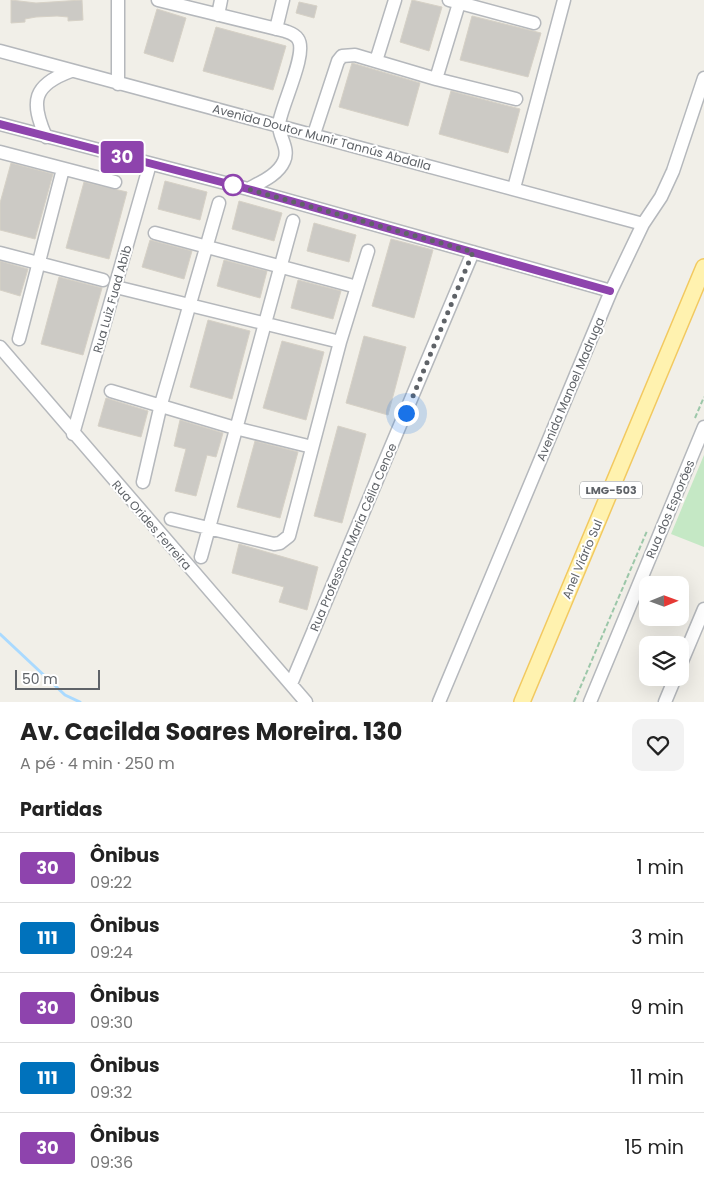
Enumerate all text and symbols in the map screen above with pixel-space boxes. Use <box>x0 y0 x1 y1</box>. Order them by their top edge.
street label: Avenida Doutor Munir Tannús Abdalla <box>211 100 433 174</box>
line badge: 30 <box>100 141 144 173</box>
text: 30 <box>111 144 133 169</box>
unlabelled marker <box>222 174 244 196</box>
street label: Rua Luiz Fuad Abib <box>89 243 135 355</box>
street label: Avenida Manoel Madruga <box>532 314 608 464</box>
your location <box>394 401 419 426</box>
street label: Rua Professora Maria Célia Cence <box>306 440 400 634</box>
street label: Rua dos Esporões <box>642 457 698 561</box>
street label: Rua Orides Ferreira <box>108 477 196 573</box>
road number: LMG-503 <box>580 482 642 498</box>
street label: Anel Viário Sul <box>558 517 606 601</box>
north arrow <box>639 576 689 626</box>
map controls <box>639 576 689 686</box>
button: layers <box>639 636 689 686</box>
scale bar <box>15 667 100 690</box>
text: 50 m <box>22 669 58 689</box>
text: Av. Cacilda Soares Moreira. 130 <box>20 715 402 748</box>
button: heart <box>632 719 684 771</box>
text: A pé · 4 min · 250 m <box>20 752 175 775</box>
text: Partidas <box>20 796 103 823</box>
text: Ônibus <box>90 842 160 869</box>
text: 1 min <box>636 854 684 881</box>
text: 30 <box>36 855 59 880</box>
text: 09:22 <box>90 871 132 894</box>
text: Ônibus <box>90 912 160 939</box>
text: 3 min <box>631 924 684 951</box>
text: 111 <box>37 925 58 950</box>
text: 09:24 <box>90 941 133 964</box>
text: Ônibus <box>90 982 160 1009</box>
text: 9 min <box>631 994 684 1021</box>
text: 30 <box>36 995 59 1020</box>
text: 09:30 <box>90 1011 133 1034</box>
text: Ônibus <box>90 1052 160 1079</box>
text: 11 min <box>630 1064 684 1091</box>
text: 111 <box>37 1065 58 1090</box>
text: 09:32 <box>90 1081 132 1104</box>
text: Ônibus <box>90 1122 160 1149</box>
text: 15 min <box>625 1134 684 1161</box>
text: 30 <box>36 1135 59 1160</box>
text: 09:36 <box>90 1151 133 1174</box>

